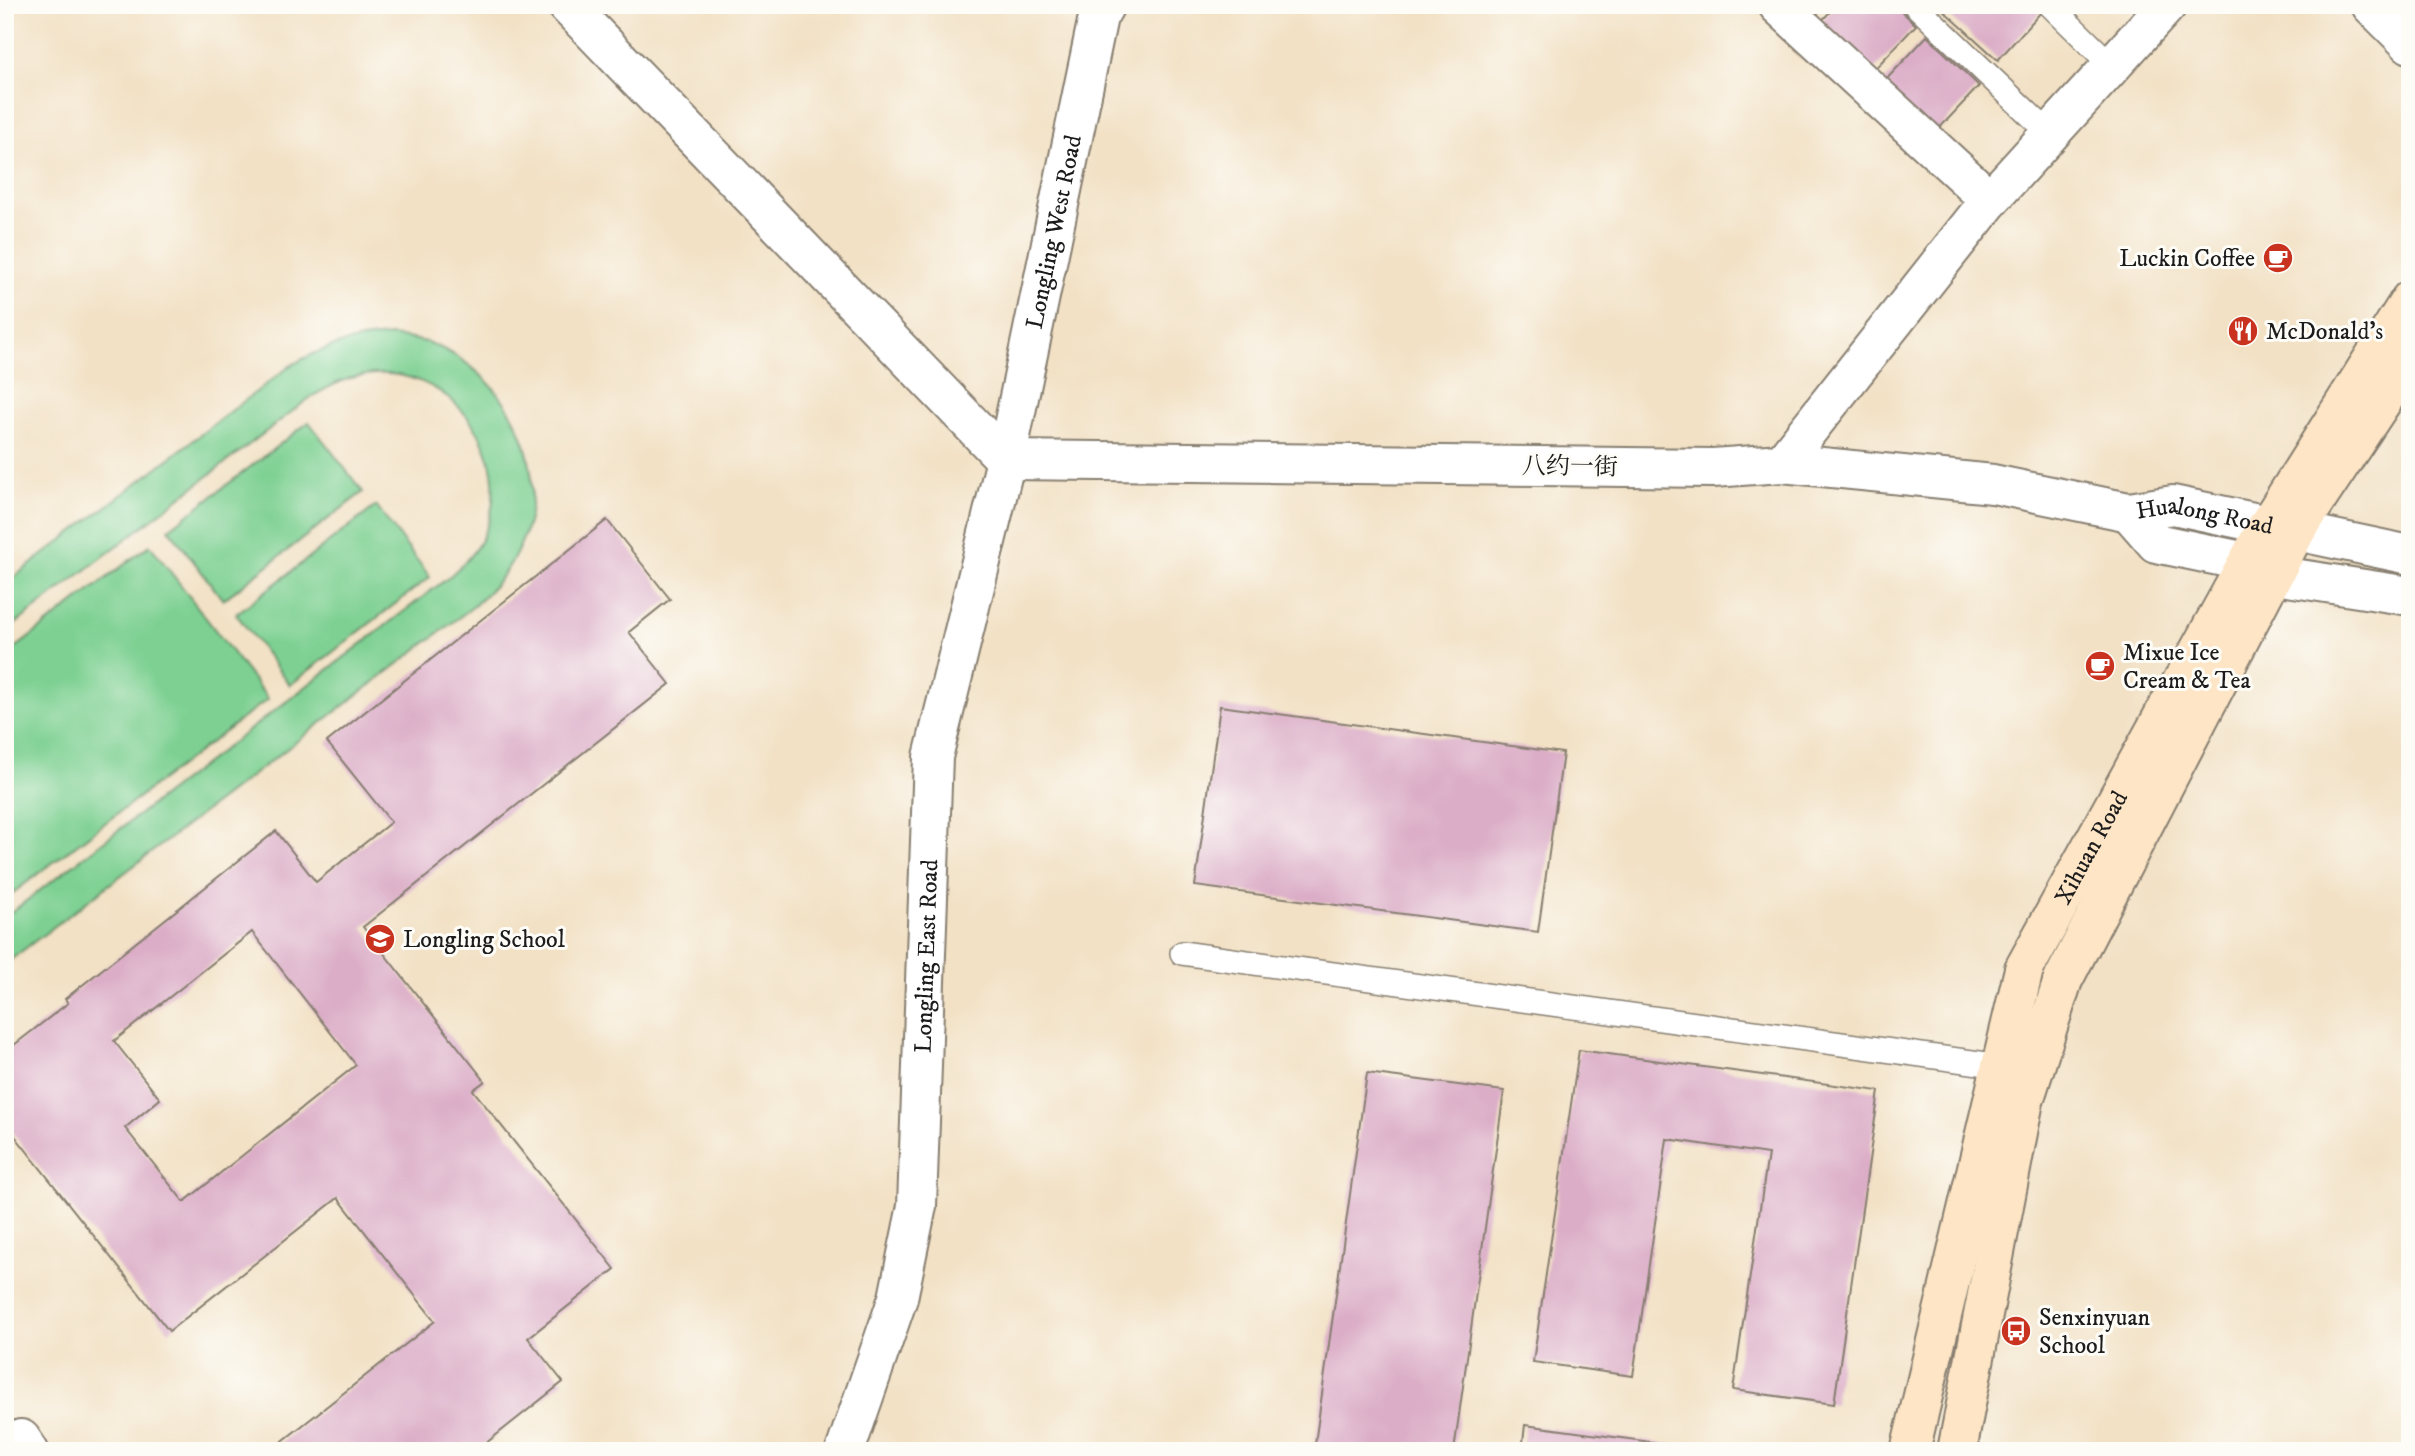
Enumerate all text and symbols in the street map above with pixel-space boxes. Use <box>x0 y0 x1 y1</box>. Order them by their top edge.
street label: Longling West Road <box>1020 132 1089 332</box>
cafe icon: Luckin Coffee <box>2261 241 2295 275</box>
place label: Luckin Coffee <box>2119 244 2255 274</box>
restaurant icon: McDonald's <box>2226 314 2260 348</box>
place label: McDonald's <box>2266 317 2383 347</box>
street label: 八约一街 <box>1522 451 1618 483</box>
street label: Hualong Road <box>2134 490 2276 542</box>
place label: Mixue Ice Cream & Tea <box>2123 638 2251 696</box>
cafe icon: Mixue Ice Cream & Tea <box>2083 649 2117 683</box>
street label: Xihuan Road <box>2048 786 2135 910</box>
street label: Longling East Road <box>908 859 945 1053</box>
school or university icon: Longling School <box>363 922 397 956</box>
place label: Longling School <box>403 925 566 955</box>
place label: Senxinyuan School <box>2039 1303 2151 1361</box>
bus stop icon: Senxinyuan School <box>1999 1314 2033 1348</box>

